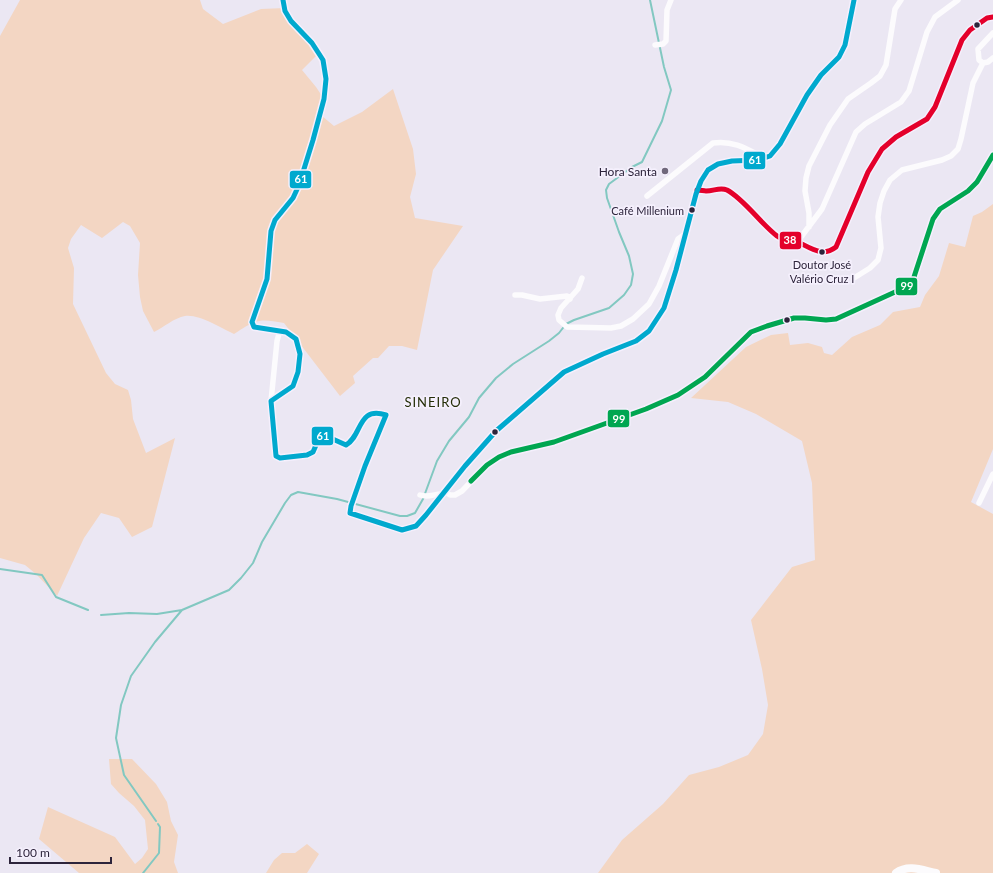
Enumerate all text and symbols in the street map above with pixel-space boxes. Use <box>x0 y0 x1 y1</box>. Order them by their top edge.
unlabelled marker <box>972 20 982 30</box>
line badge: 61 <box>743 151 766 170</box>
text: 61 <box>749 153 761 166</box>
place label: Hora Santa <box>599 164 657 179</box>
marker: Hora Santa <box>660 166 670 176</box>
line badge: 61 <box>289 170 312 189</box>
text: 61 <box>295 172 307 185</box>
place label: Café Millenium <box>611 204 684 217</box>
marker: Café Millenium <box>687 205 697 215</box>
line badge: 38 <box>779 231 802 250</box>
text: 38 <box>784 233 796 246</box>
marker: Doutor José Valério Cruz I <box>817 247 827 257</box>
place label: Doutor José Valério Cruz I <box>790 258 854 285</box>
line badge: 99 <box>895 277 918 296</box>
text: 99 <box>901 279 913 292</box>
unlabelled marker <box>782 315 792 325</box>
district label: SINEIRO <box>404 394 462 410</box>
line badge: 99 <box>607 409 630 428</box>
text: 99 <box>613 412 625 425</box>
line badge: 61 <box>311 426 334 446</box>
unlabelled marker <box>490 427 500 437</box>
text: 61 <box>317 429 329 442</box>
scale bar <box>10 839 111 865</box>
text: 100 m <box>16 845 50 860</box>

